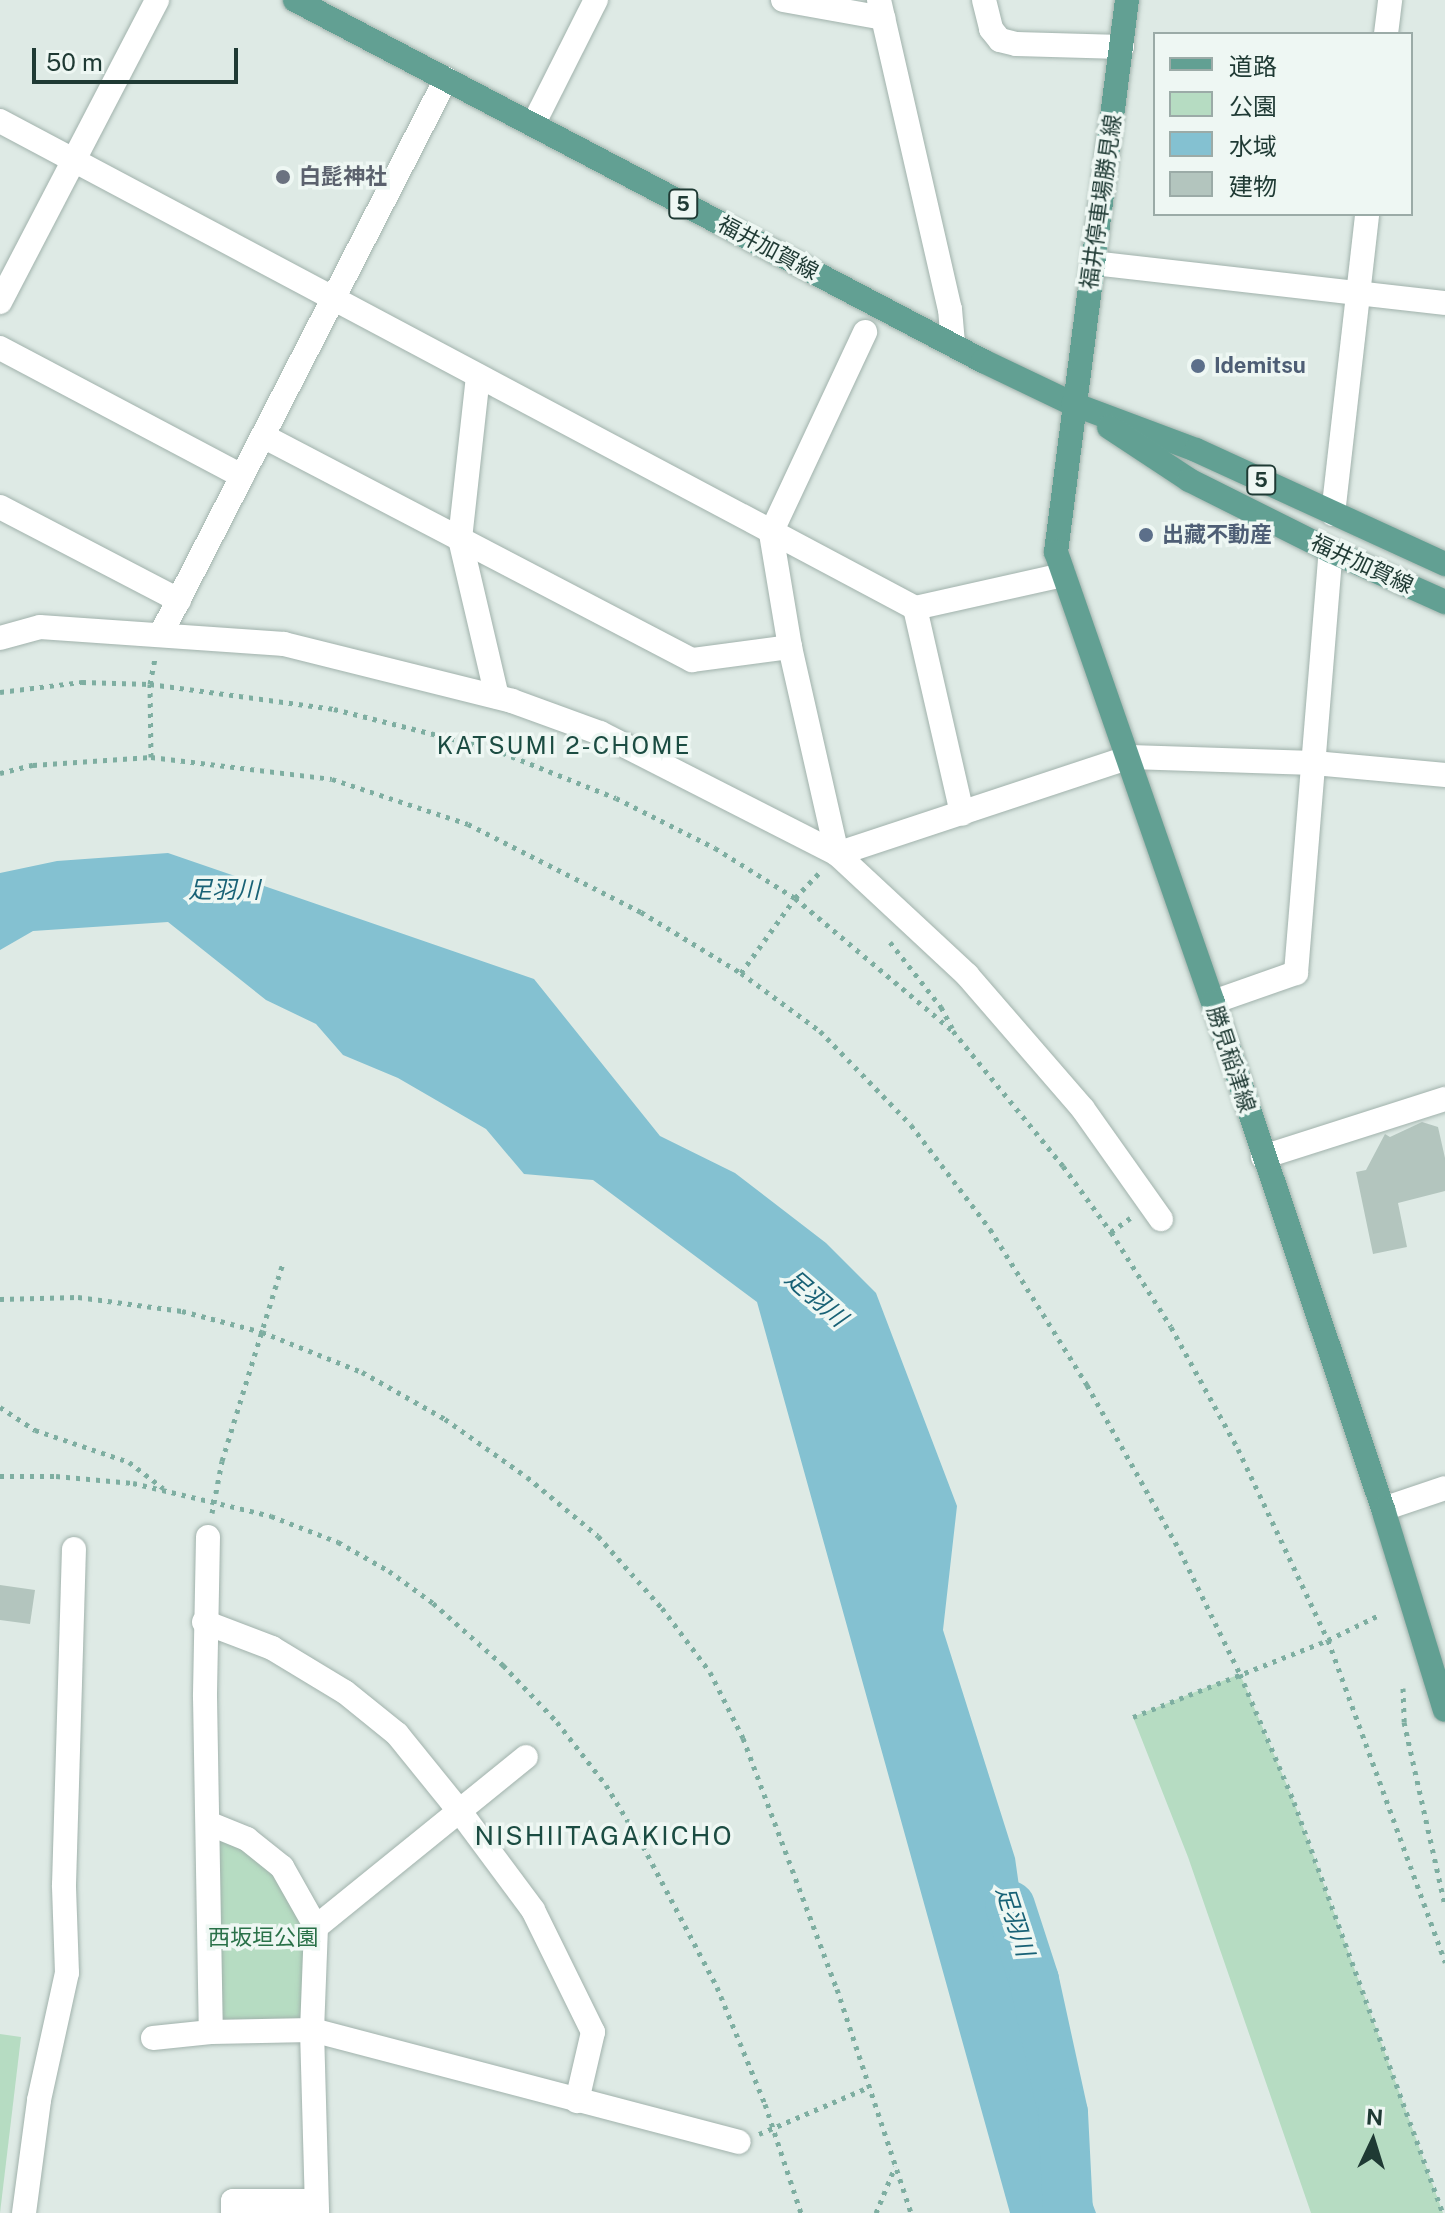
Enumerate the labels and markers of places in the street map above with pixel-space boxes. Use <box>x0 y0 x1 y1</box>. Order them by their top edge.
place label: 白髭神社 <box>299 164 387 190</box>
marker: 白髭神社 <box>274 168 292 186</box>
place label: Idemitsu <box>1214 353 1306 379</box>
marker: Idemitsu <box>1189 357 1207 375</box>
place label: 出藏不動産 <box>1162 522 1272 548</box>
marker: 出藏不動産 <box>1137 526 1155 544</box>

